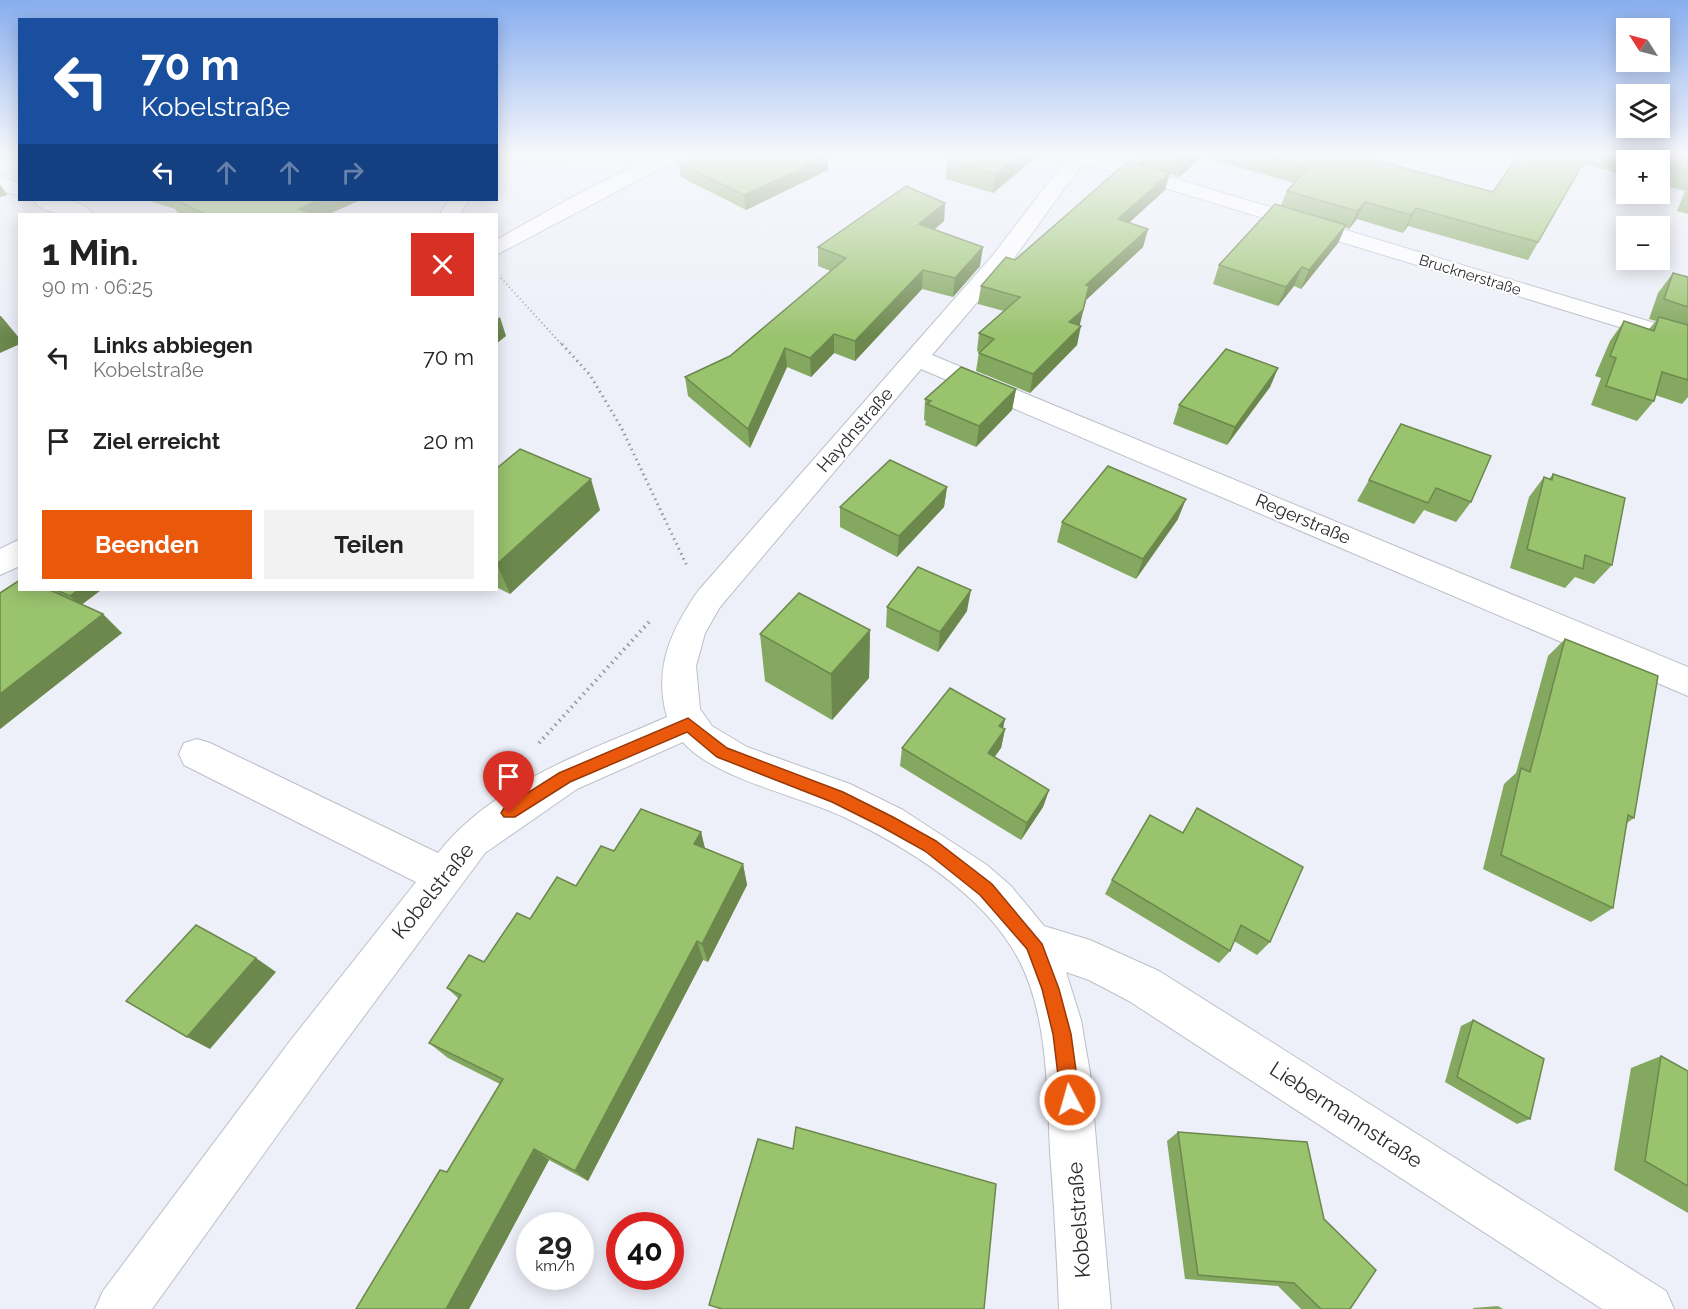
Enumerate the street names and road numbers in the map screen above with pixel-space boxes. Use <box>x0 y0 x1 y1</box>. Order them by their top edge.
street label: Brucknerstraße <box>1417 251 1523 299</box>
street label: Haydnstraße <box>812 383 897 476</box>
street label: Regerstraße <box>1252 489 1354 548</box>
street label: Kobelstraße <box>386 838 479 944</box>
street label: Liebermannstraße <box>1265 1056 1427 1173</box>
street label: Kobelstraße <box>1062 1161 1095 1279</box>

